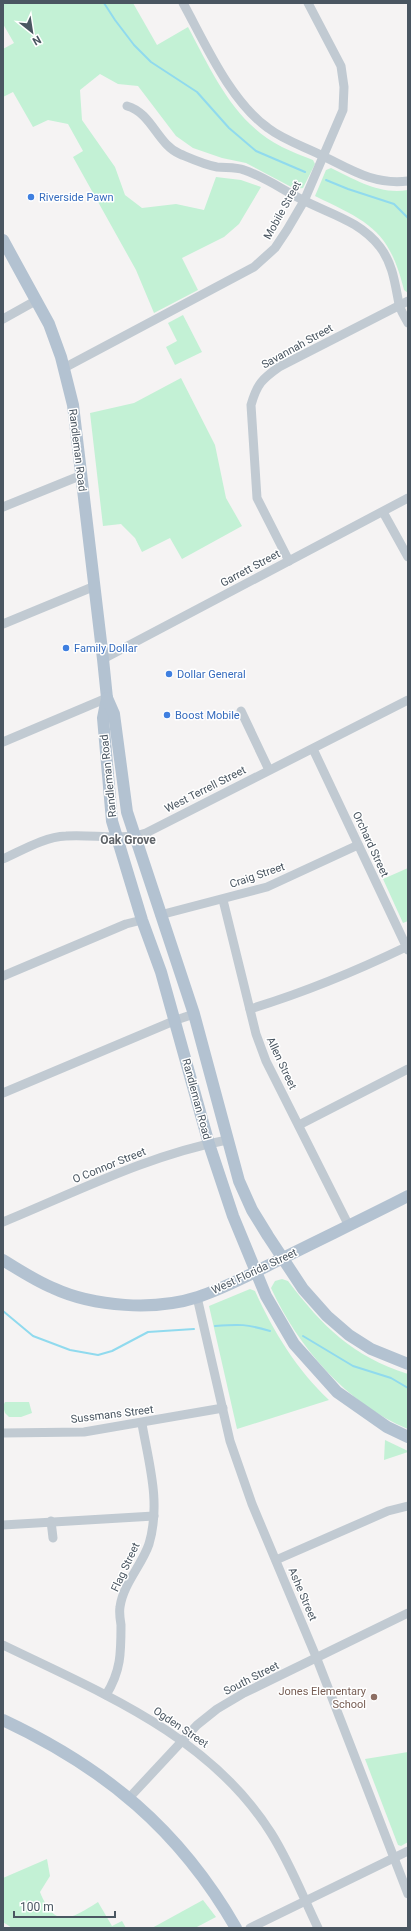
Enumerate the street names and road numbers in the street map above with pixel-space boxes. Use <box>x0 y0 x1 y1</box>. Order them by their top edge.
street label: Mobile Street <box>261 178 304 242</box>
street label: Savannah Street <box>259 321 336 371</box>
street label: Randleman Road <box>66 408 89 492</box>
street label: Garrett Street <box>218 547 283 590</box>
street label: Randleman Road <box>98 734 119 818</box>
street label: West Terrell Street <box>162 763 248 816</box>
street label: Orchard Street <box>350 809 392 879</box>
street label: Craig Street <box>228 860 287 891</box>
street label: Allen Street <box>264 1035 299 1092</box>
street label: Randleman Road <box>179 1057 214 1141</box>
street label: O Connor Street <box>71 1145 148 1186</box>
street label: West Florida Street <box>209 1246 299 1297</box>
street label: Sussmans Street <box>70 1403 154 1426</box>
street label: Flag Street <box>108 1540 143 1594</box>
street label: Ashe Street <box>286 1566 320 1623</box>
street label: South Street <box>221 1659 281 1698</box>
street label: Ogden Street <box>151 1704 211 1751</box>

